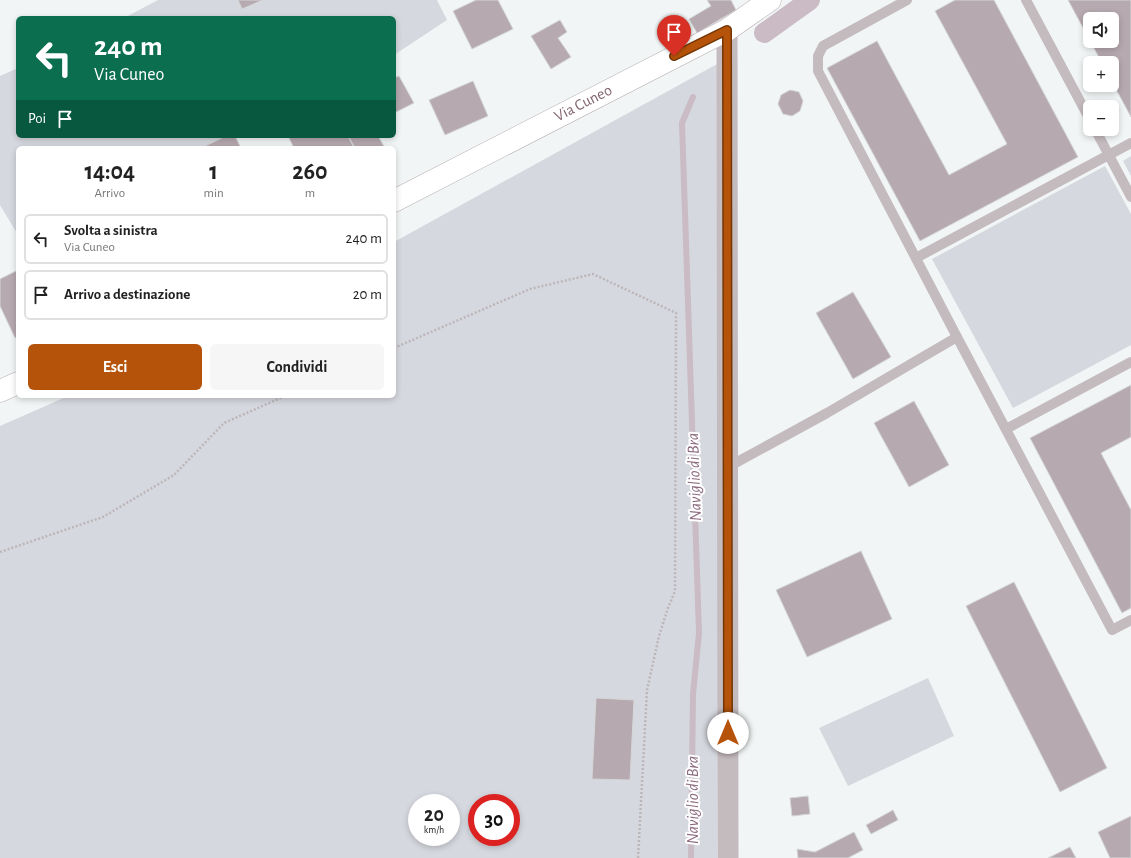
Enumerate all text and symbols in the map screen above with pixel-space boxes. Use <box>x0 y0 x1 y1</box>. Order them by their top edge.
map controls <box>1083 12 1119 136</box>
button: sound <box>1083 12 1119 48</box>
pin <box>657 15 691 56</box>
icon: arrive <box>663 21 685 43</box>
icon: left <box>28 32 80 84</box>
text: 240 m <box>94 33 163 61</box>
button: + <box>1083 56 1119 92</box>
text: Via Cuneo <box>94 66 164 84</box>
street label: Via Cuneo <box>552 82 615 124</box>
button: − <box>1083 100 1119 136</box>
icon: arrive <box>54 108 76 130</box>
text: Poi <box>28 111 46 126</box>
text: 14:04 <box>84 160 135 184</box>
text: 1 <box>209 160 218 184</box>
text: 260 <box>292 160 328 184</box>
text: Arrivo <box>94 187 125 200</box>
text: min <box>204 187 224 200</box>
text: m <box>305 187 315 200</box>
text: Svolta a sinistra <box>64 223 158 238</box>
icon: left <box>30 228 52 250</box>
text: 240 m <box>346 231 382 246</box>
text: Via Cuneo <box>64 241 115 254</box>
icon: arrive <box>30 284 52 306</box>
text: Arrivo a destinazione <box>64 287 190 302</box>
text: 20 m <box>353 287 382 302</box>
button: Esci <box>28 344 202 390</box>
button: Condividi <box>210 344 384 390</box>
water label: Naviglio di Bra <box>684 432 704 522</box>
position arrow <box>707 712 749 754</box>
water label: Naviglio di Bra <box>684 756 701 844</box>
speed limit sign: 30 <box>468 794 520 846</box>
text: 20 <box>424 805 444 825</box>
text: km/h <box>424 825 444 835</box>

